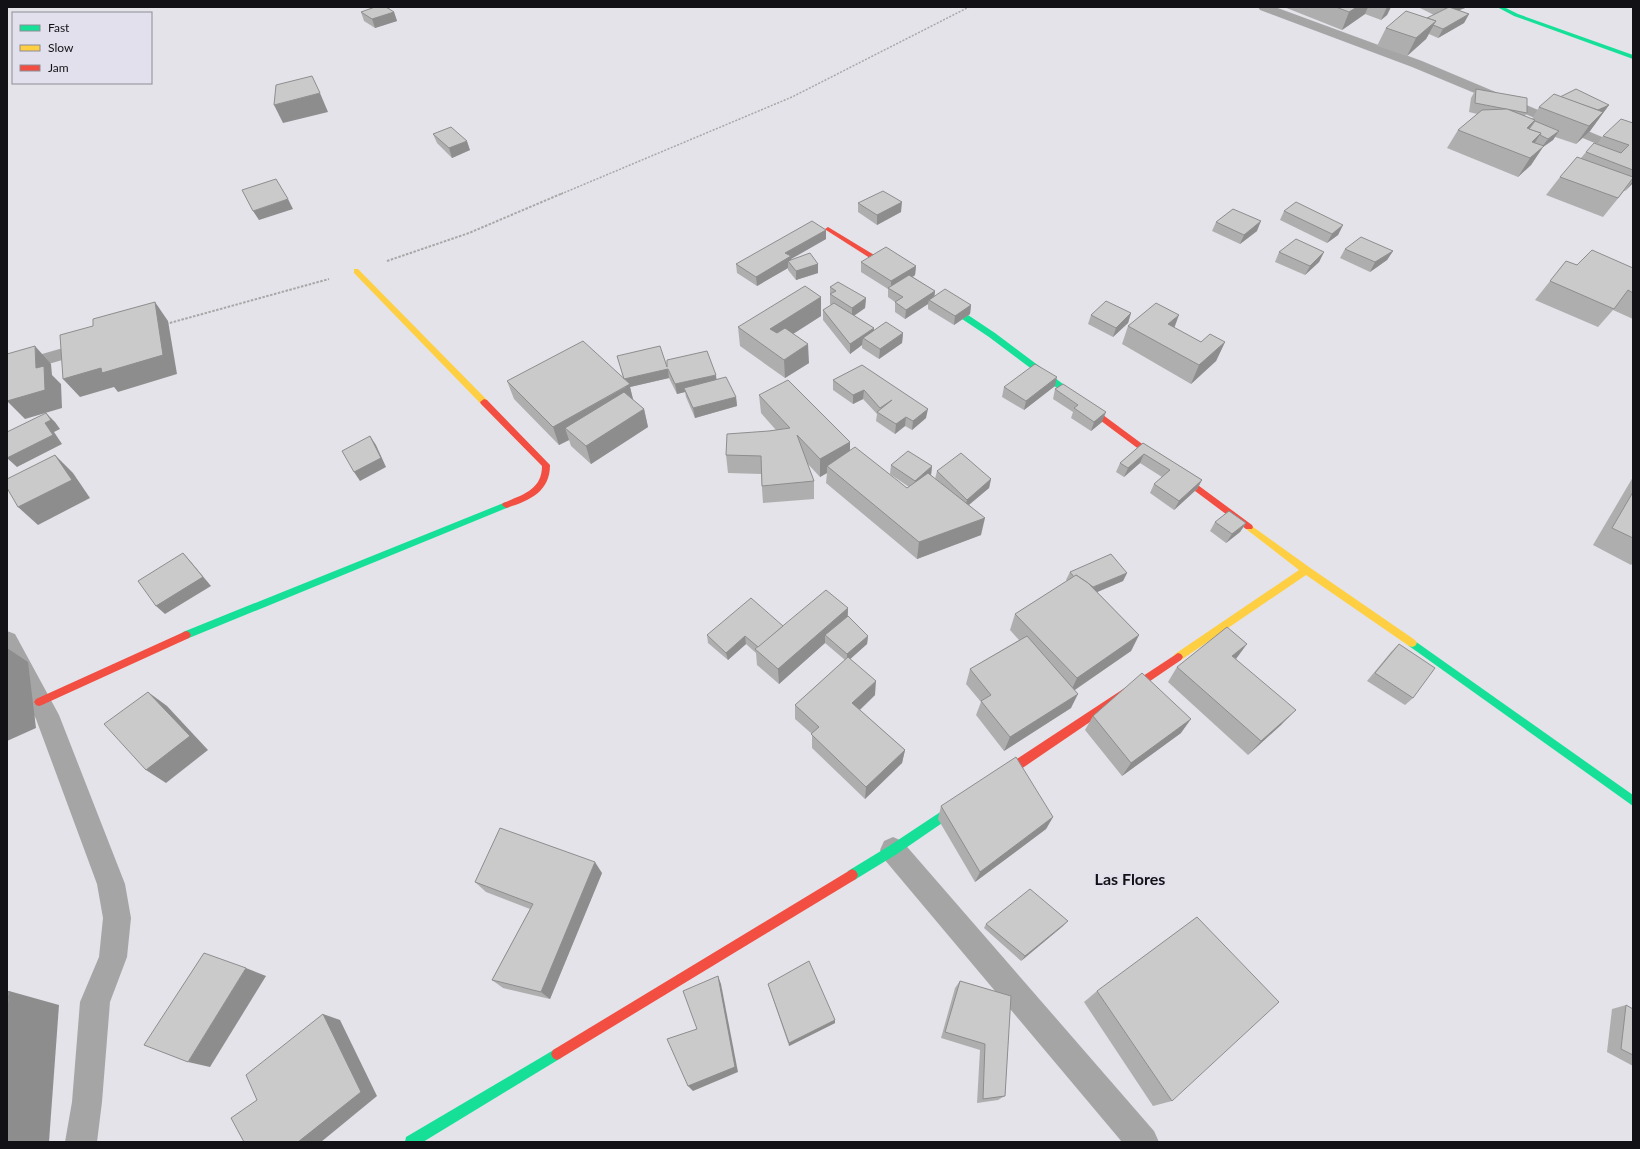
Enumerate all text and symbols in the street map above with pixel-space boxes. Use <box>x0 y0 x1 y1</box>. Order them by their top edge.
legend <box>12 12 152 84</box>
text: Fast <box>48 20 70 35</box>
text: Slow <box>48 40 74 55</box>
text: Jam <box>48 60 69 75</box>
district label: Las Flores <box>1095 869 1165 888</box>

